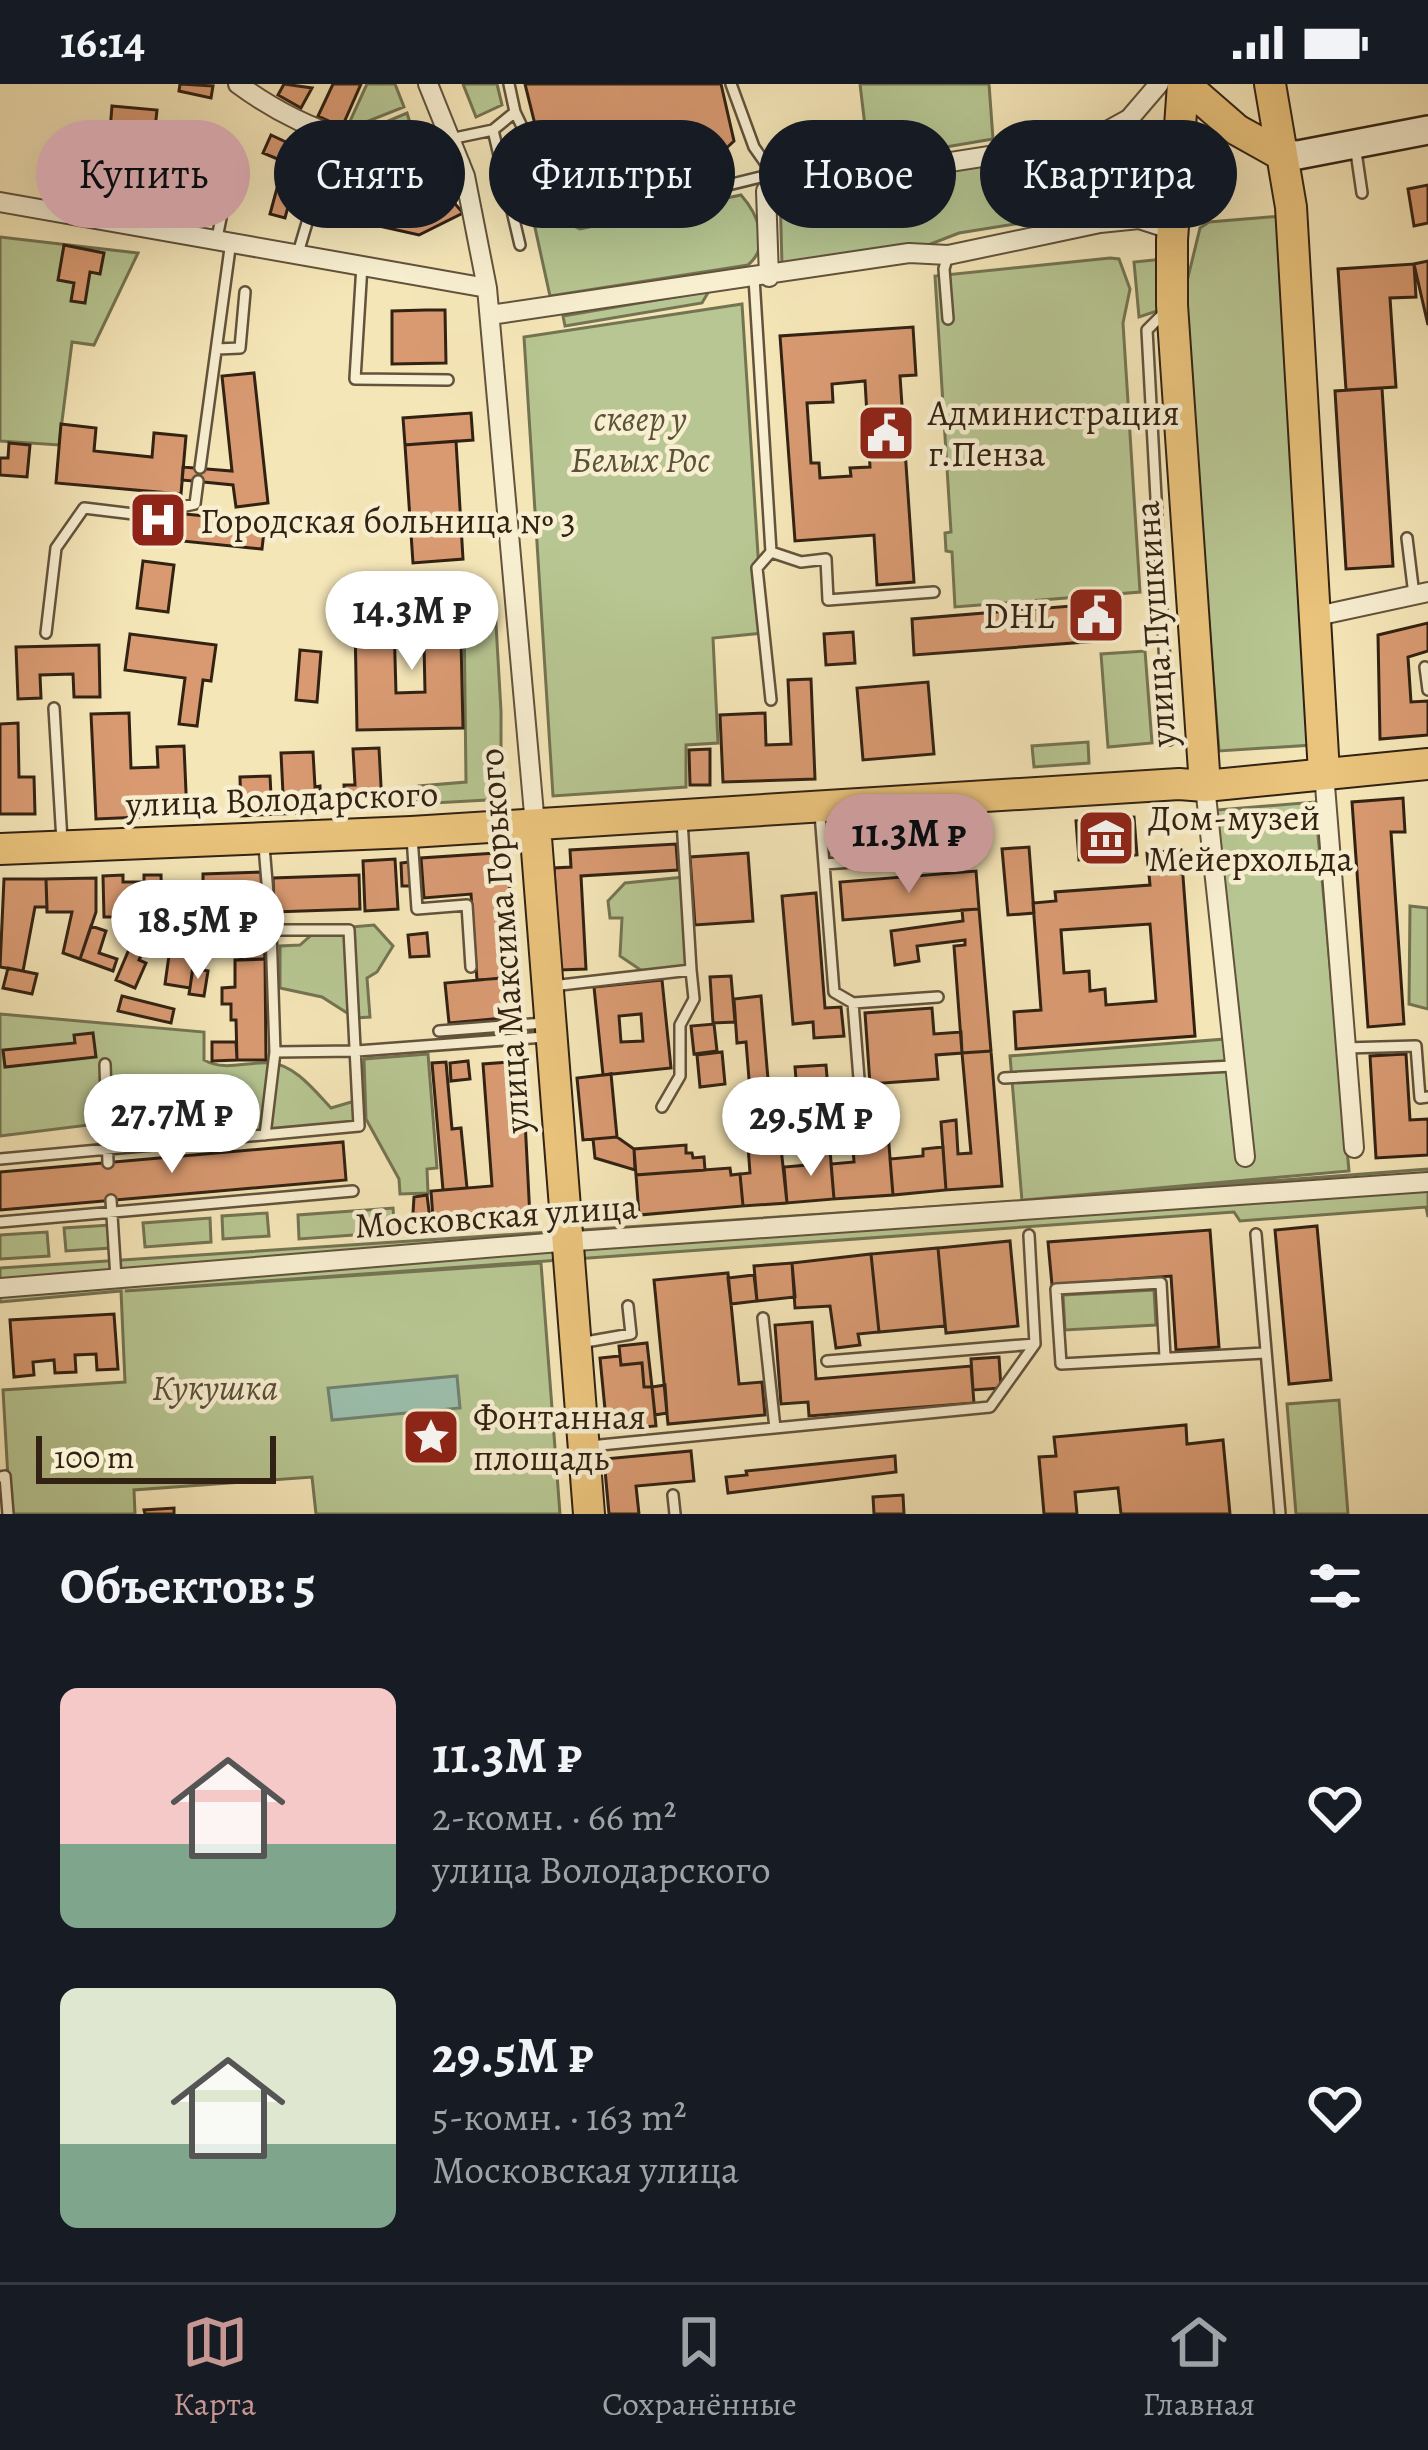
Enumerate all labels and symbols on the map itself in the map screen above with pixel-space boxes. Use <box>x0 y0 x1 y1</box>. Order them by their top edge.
place label: Администрация г.Пенза <box>927 388 1180 478</box>
park label: сквер у Белых Рос <box>570 394 710 484</box>
public building icon: Администрация г.Пенза <box>855 402 917 464</box>
hospital icon: Городская больница № 3 <box>127 489 189 551</box>
place label: Городская больница № 3 <box>200 496 576 545</box>
street label: улица Пушкина <box>1121 499 1188 750</box>
pin: 14.3M ₽ <box>301 571 523 673</box>
public building icon: DHL <box>1065 584 1127 646</box>
place label: DHL <box>983 591 1055 640</box>
street label: улица Максима Горького <box>466 747 541 1136</box>
street label: улица Володарского <box>124 769 439 828</box>
place label: Дом-музей Мейерхольда <box>1148 793 1353 883</box>
pin: 11.3M ₽ <box>798 794 1020 896</box>
museum icon: Дом-музей Мейерхольда <box>1075 807 1137 869</box>
pin: 18.5M ₽ <box>87 880 309 982</box>
pin: 27.7M ₽ <box>61 1074 283 1176</box>
pin: 29.5M ₽ <box>700 1077 922 1179</box>
street label: Московская улица <box>353 1181 640 1250</box>
park label: Кукушка <box>152 1363 278 1412</box>
place label: Фонтанная площадь <box>473 1392 646 1482</box>
place icon: Фонтанная площадь <box>400 1406 462 1468</box>
scale bar <box>36 1430 276 1483</box>

